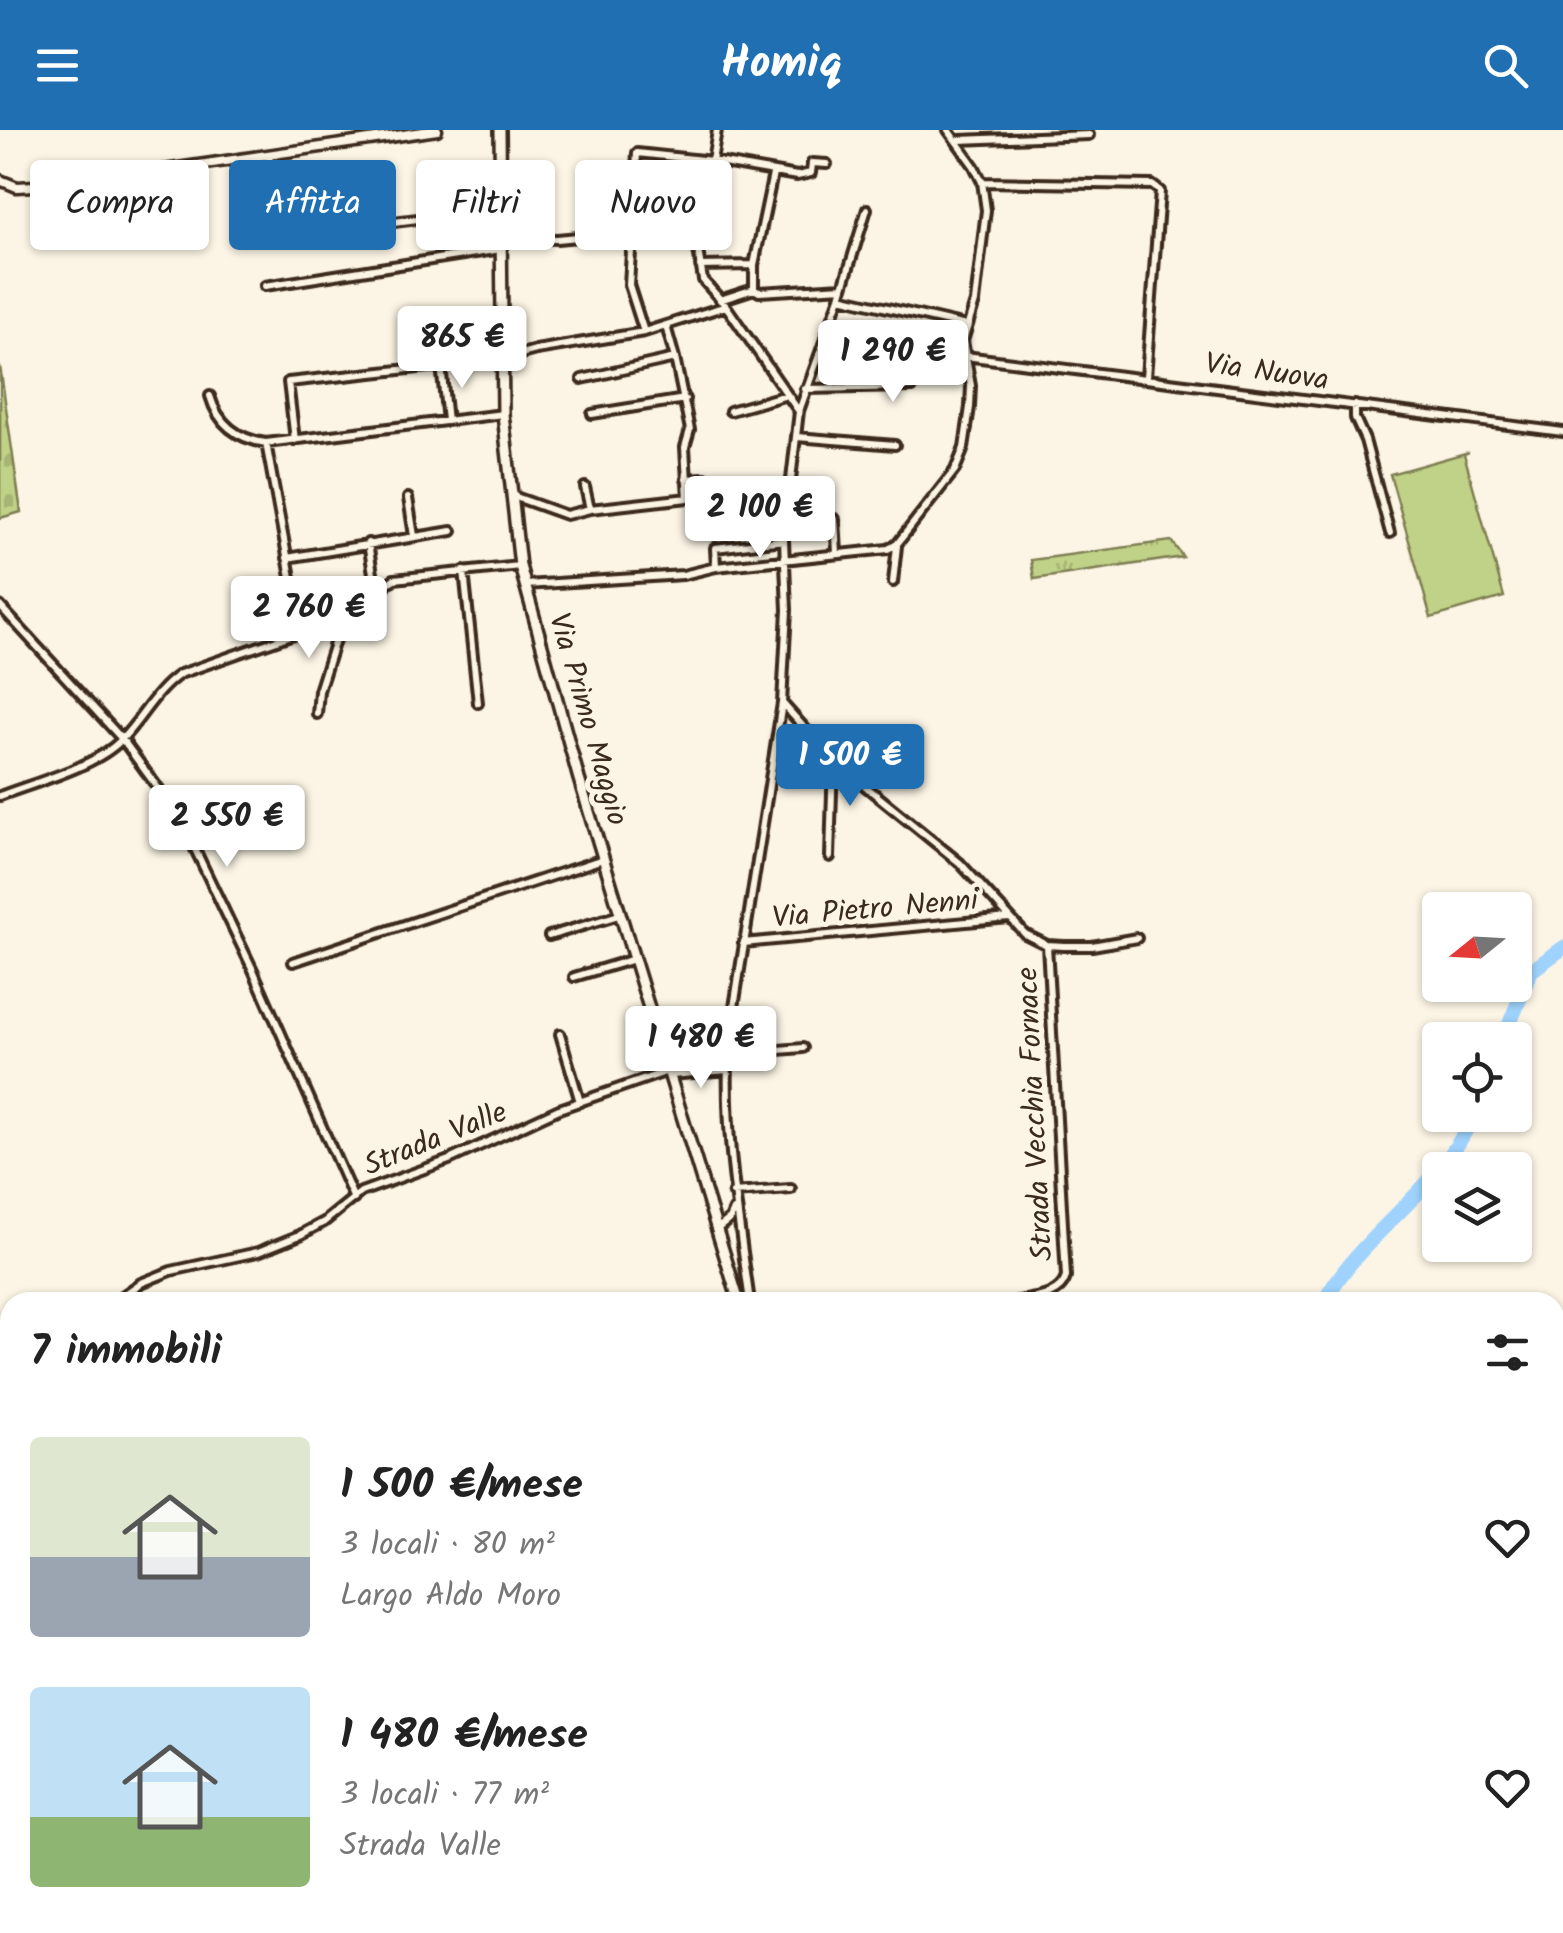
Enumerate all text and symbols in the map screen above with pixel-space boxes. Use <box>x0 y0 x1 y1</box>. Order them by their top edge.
text: Homiq <box>721 29 842 101</box>
icon: menu <box>30 38 85 93</box>
icon: search <box>1478 38 1533 93</box>
chip: Compra <box>30 160 209 250</box>
chip: Affitta <box>229 160 396 250</box>
chip: Filtri <box>416 160 555 250</box>
chip: Nuovo <box>575 160 732 250</box>
pin: 865 € <box>392 306 532 391</box>
text: 865 € <box>419 313 505 364</box>
pin: 1 290 € <box>801 320 985 405</box>
text: 1 290 € <box>840 327 946 378</box>
street label: Via Nuova <box>1202 341 1332 405</box>
pin: 2 100 € <box>668 476 852 561</box>
text: 2 100 € <box>707 483 813 534</box>
pin: 2 760 € <box>217 576 401 661</box>
text: 2 760 € <box>253 583 365 634</box>
street label: Via Primo Maggio <box>534 608 640 831</box>
pin: 1 500 € <box>758 724 942 809</box>
text: 1 500 € <box>798 731 902 782</box>
pin: 2 550 € <box>135 785 319 870</box>
text: 2 550 € <box>171 792 283 843</box>
street label: Via Pietro Nenni <box>770 877 982 943</box>
north arrow <box>1422 892 1532 1002</box>
map controls <box>1422 892 1532 1262</box>
street label: Strada Vecchia Fornace <box>1004 966 1068 1262</box>
pin: 1 480 € <box>609 1006 793 1091</box>
text: 1 480 € <box>647 1013 755 1064</box>
button: locate <box>1422 1022 1532 1132</box>
street label: Strada Valle <box>357 1089 515 1190</box>
button: layers <box>1422 1152 1532 1262</box>
text: 7 immobili <box>30 1319 222 1386</box>
icon: filters <box>1480 1325 1535 1380</box>
text: 1 500 €/mese <box>340 1453 583 1520</box>
icon: home <box>110 1477 230 1597</box>
icon: heart <box>1480 1510 1535 1565</box>
text: 3 locali · 80 m² <box>340 1520 555 1571</box>
text: Largo Aldo Moro <box>340 1571 561 1622</box>
text: 1 480 €/mese <box>340 1703 588 1770</box>
icon: home <box>110 1727 230 1847</box>
icon: heart <box>1480 1760 1535 1815</box>
text: 3 locali · 77 m² <box>340 1770 549 1821</box>
text: Strada Valle <box>340 1821 501 1872</box>

